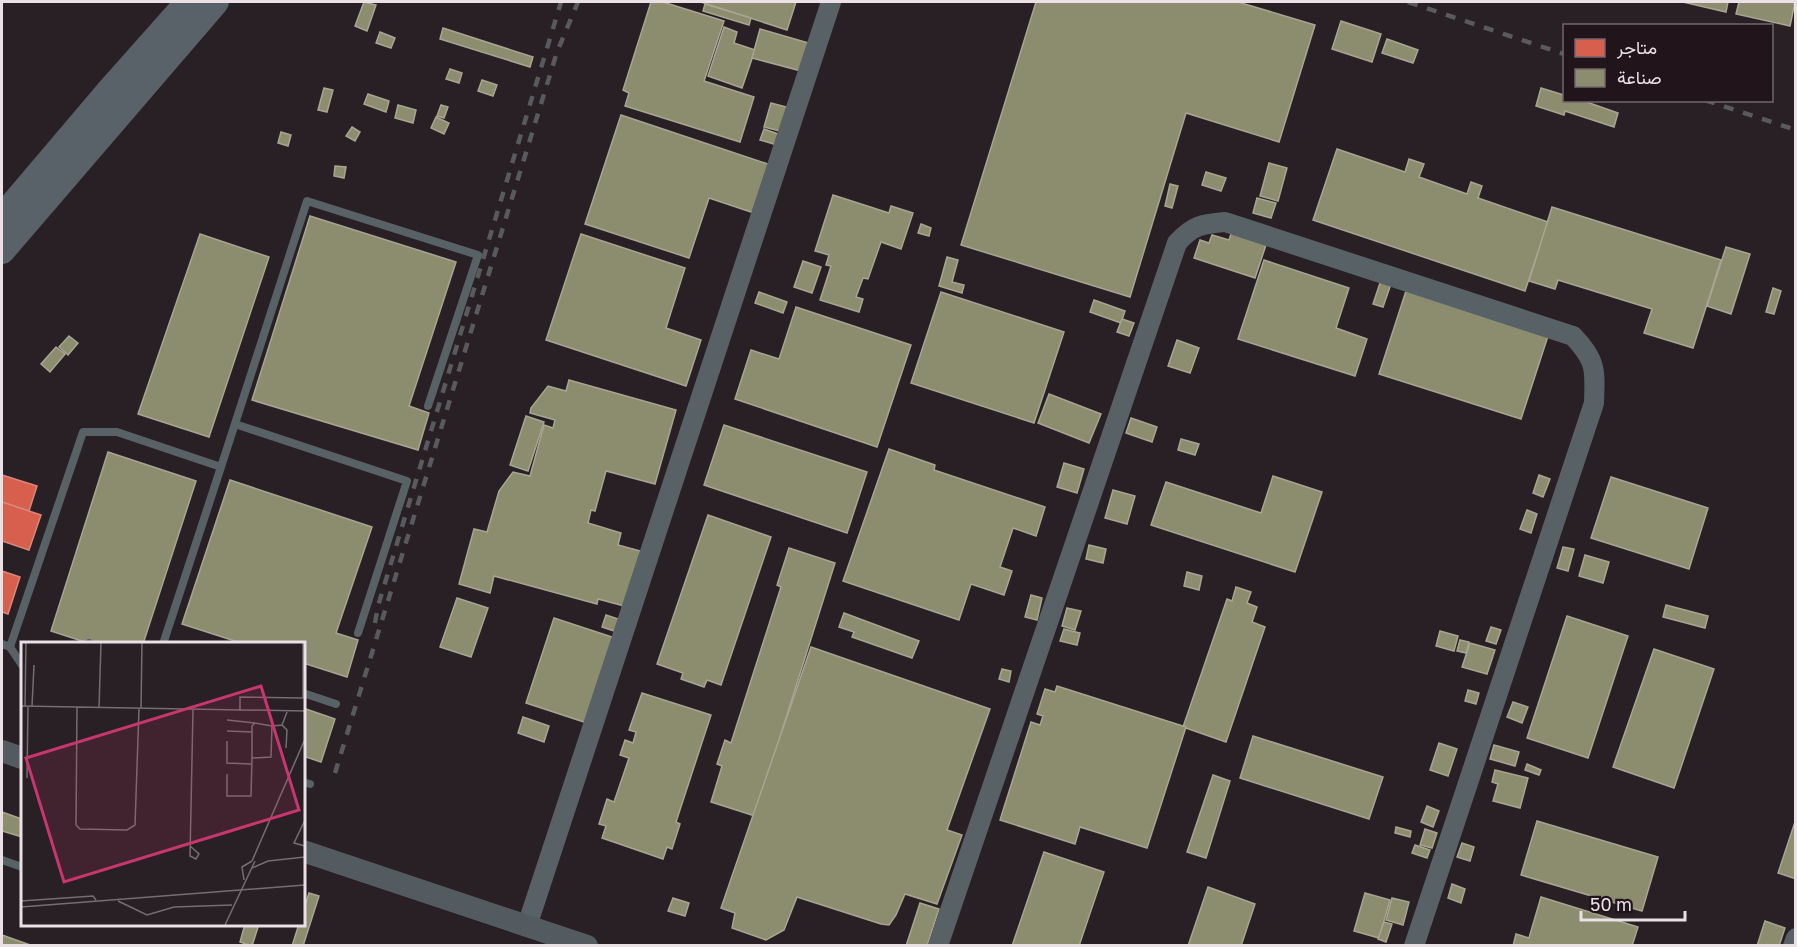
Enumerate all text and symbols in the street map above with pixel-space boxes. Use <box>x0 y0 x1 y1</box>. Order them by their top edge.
legend <box>1563 24 1773 102</box>
text: متاجر <box>1616 36 1657 59</box>
text: صناعة <box>1617 66 1662 88</box>
inset map <box>21 642 304 926</box>
scale bar <box>1581 884 1684 922</box>
text: 50 m <box>1590 893 1632 915</box>

